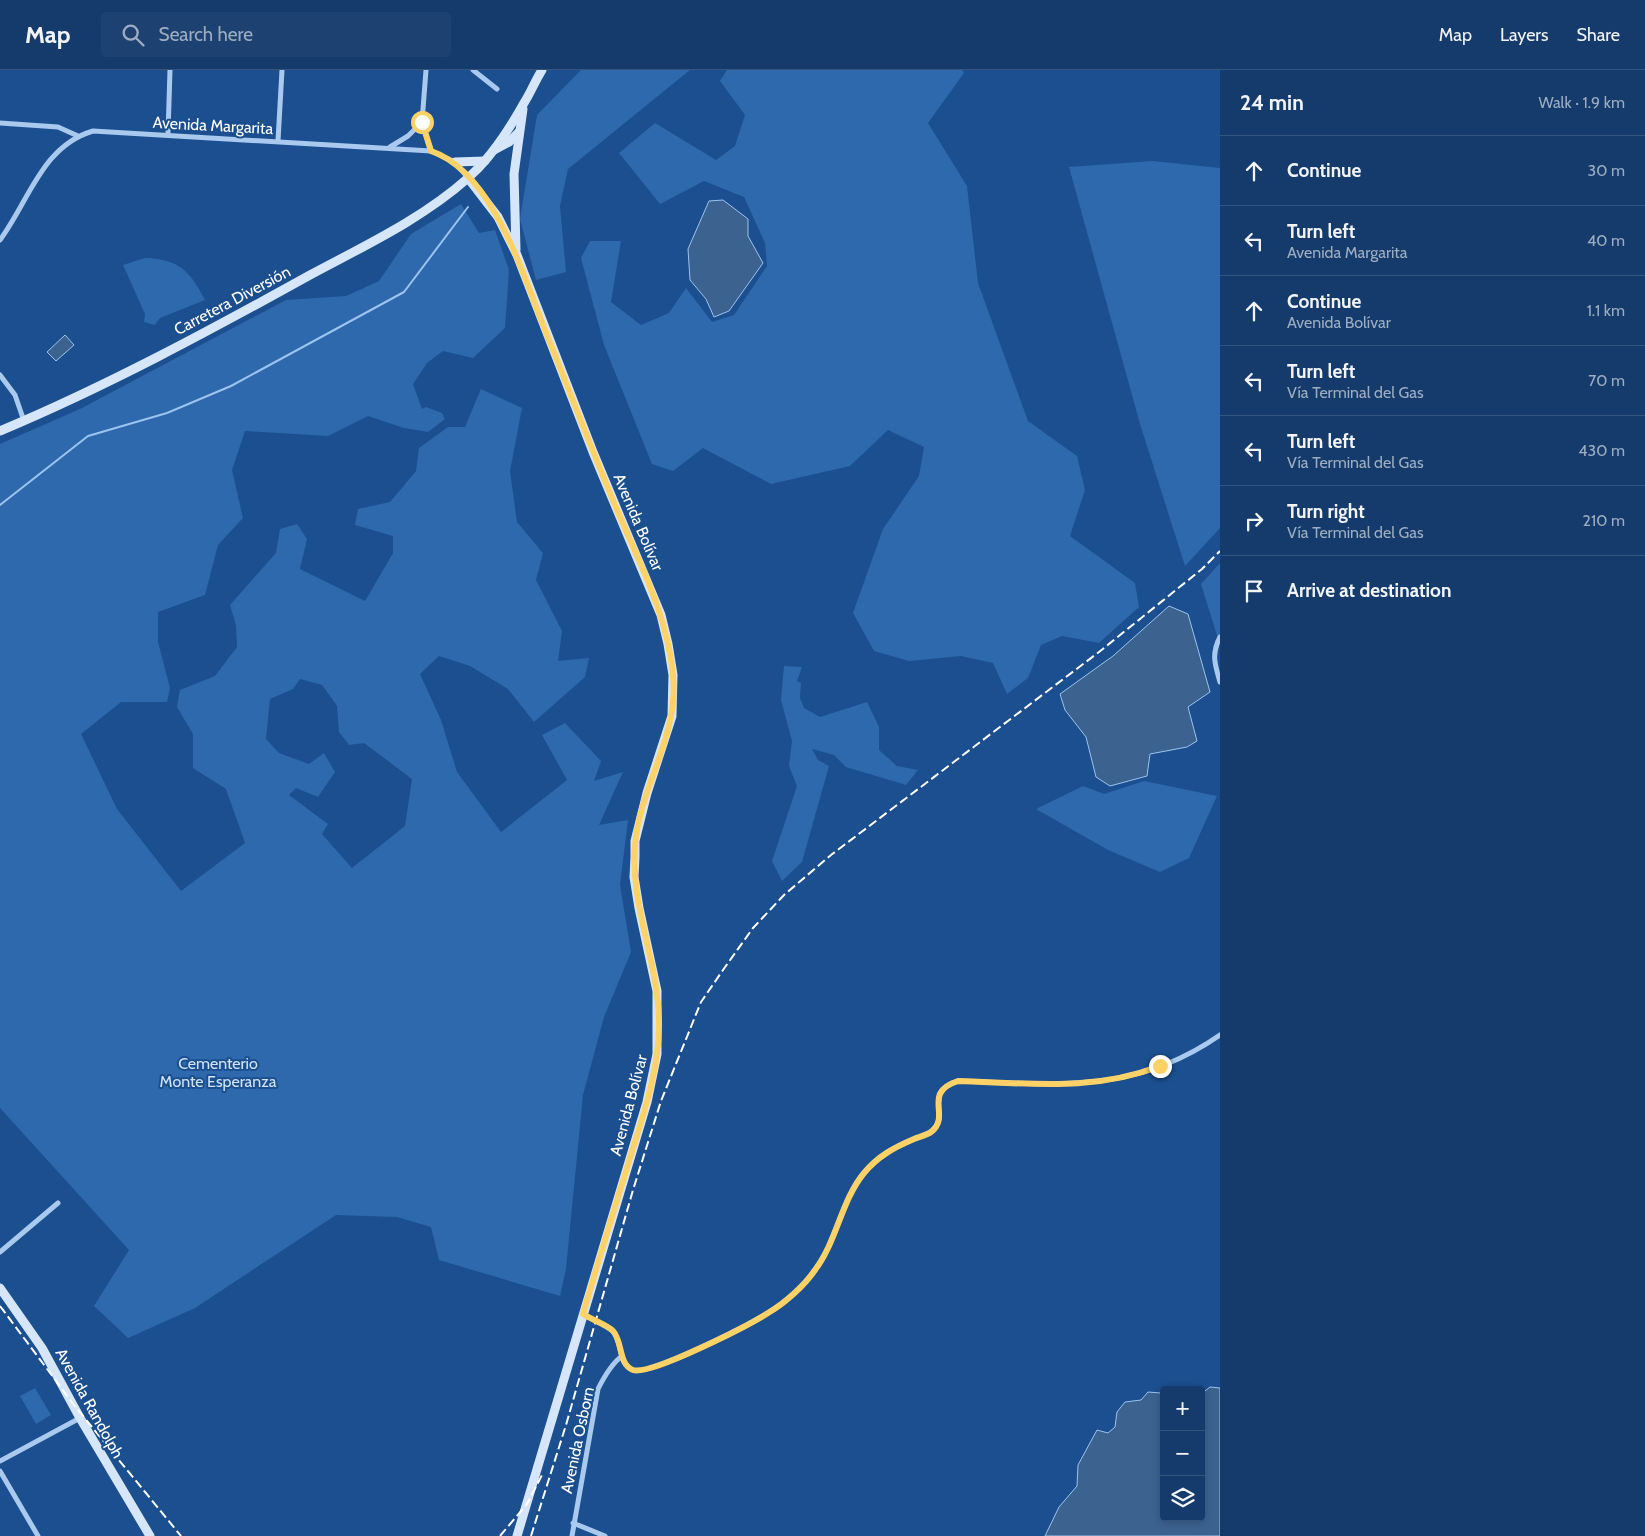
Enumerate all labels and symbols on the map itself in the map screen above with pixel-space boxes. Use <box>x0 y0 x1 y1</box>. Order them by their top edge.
route start <box>411 111 434 134</box>
street label: Avenida Margarita <box>152 113 274 138</box>
street label: Carretera Diversión <box>171 262 294 339</box>
street label: Avenida Bolívar <box>610 471 668 575</box>
street label: Avenida Bolívar <box>606 1052 651 1158</box>
park label: Cementerio Monte Esperanza <box>160 1054 277 1091</box>
route end <box>1149 1055 1172 1078</box>
street label: Avenida Randolph <box>51 1345 128 1462</box>
street label: Avenida Osborn <box>557 1385 598 1495</box>

